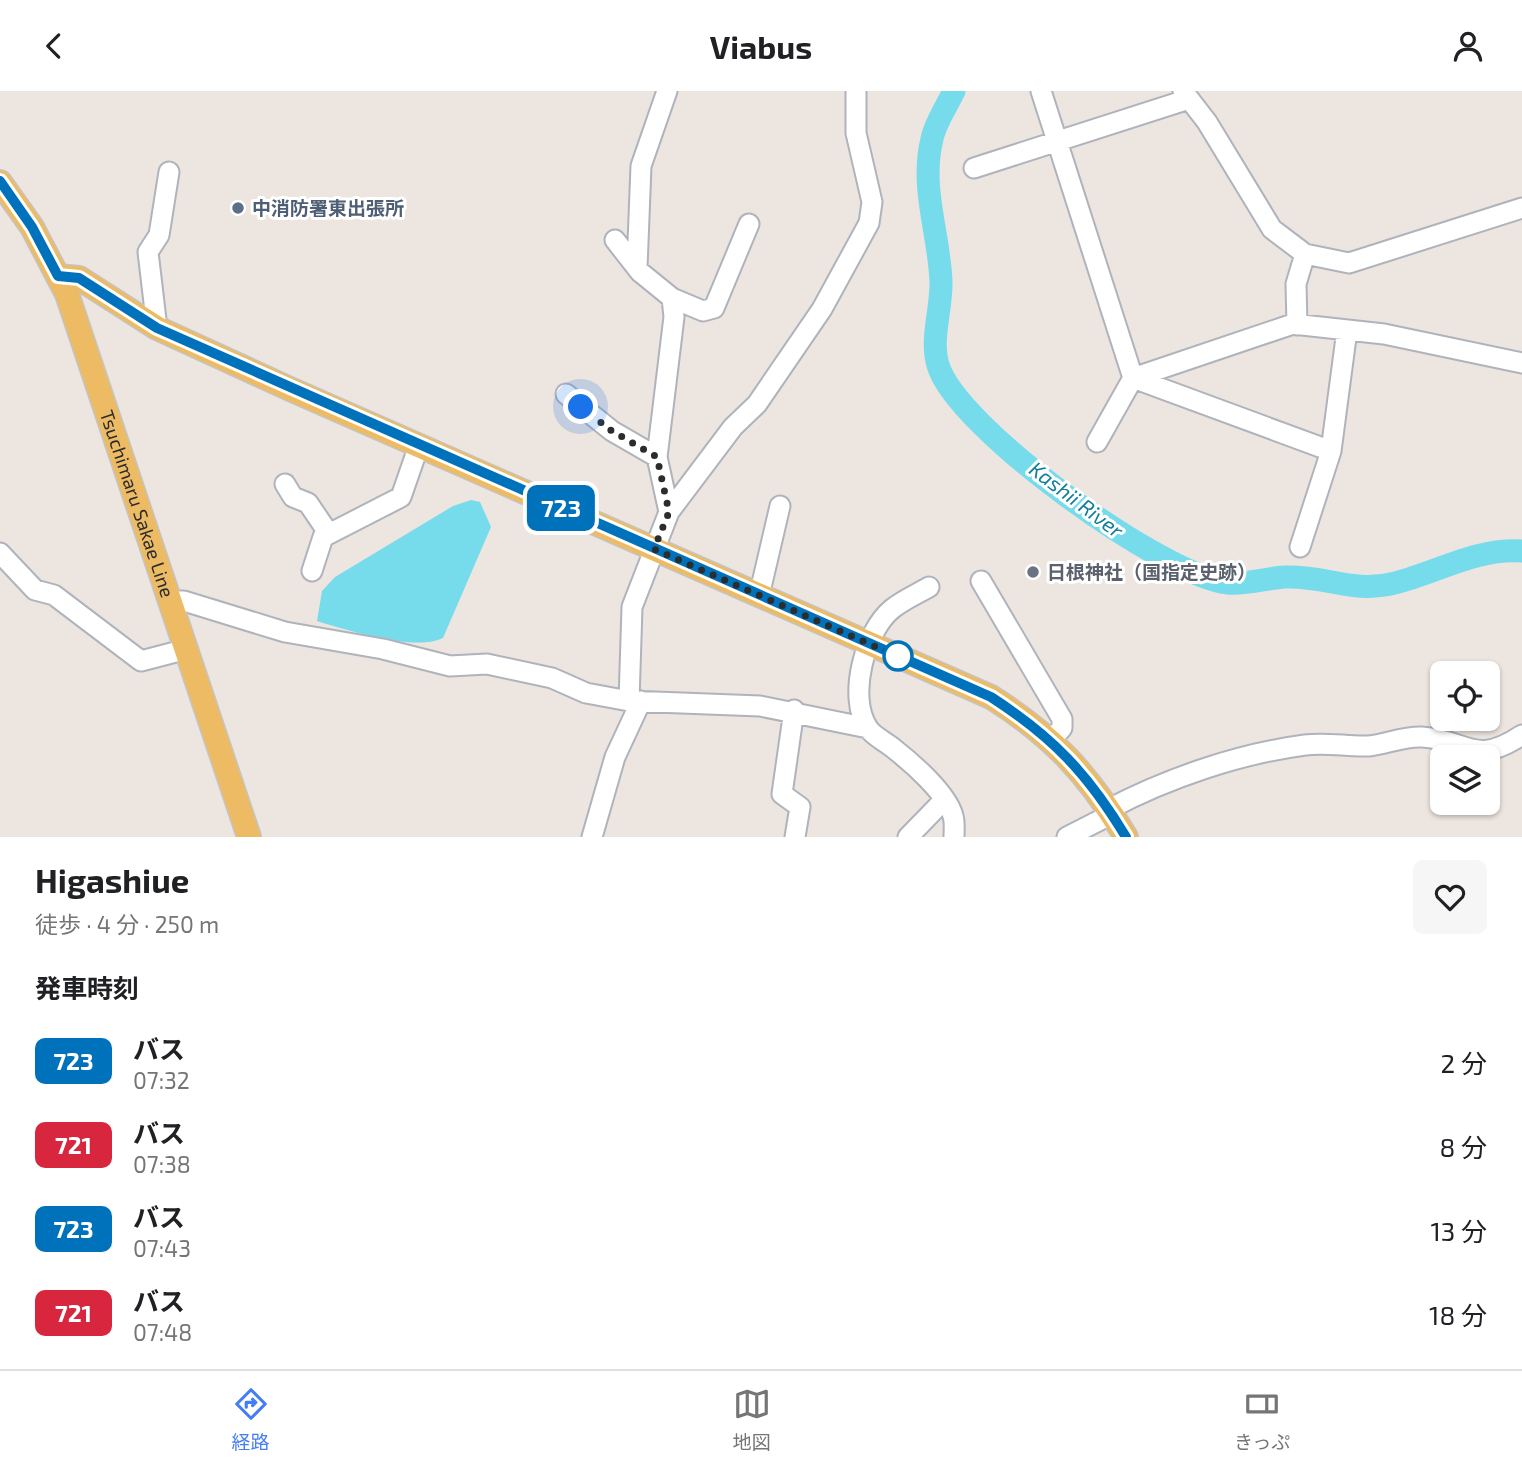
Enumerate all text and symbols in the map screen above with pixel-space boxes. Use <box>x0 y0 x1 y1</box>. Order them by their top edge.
icon: back <box>35 27 73 65</box>
text: Viabus <box>710 27 812 65</box>
icon: person <box>1449 27 1487 65</box>
place label: 中消防署東出張所 <box>252 196 404 219</box>
marker: 中消防署東出張所 <box>230 200 246 216</box>
your location <box>563 389 598 424</box>
street label: Tsuchimaru Sakae Line <box>96 407 180 600</box>
water label: Kashii River <box>1025 455 1129 543</box>
line badge: 723 <box>521 485 601 531</box>
text: 723 <box>541 493 581 522</box>
place label: 日根神社（国指定史跡） <box>1047 560 1256 583</box>
marker: 日根神社（国指定史跡） <box>1025 564 1041 580</box>
unlabelled marker <box>883 641 913 671</box>
map controls <box>1430 661 1500 815</box>
button: locate <box>1430 661 1500 731</box>
button: layers <box>1430 745 1500 815</box>
text: Higashiue <box>35 860 189 900</box>
button: heart <box>1413 860 1487 934</box>
text: 徒歩 · 4 分 · 250 m <box>35 910 219 938</box>
text: 発車時刻 <box>35 972 139 1003</box>
text: バス <box>133 1033 185 1064</box>
text: 723 <box>53 1046 94 1075</box>
text: 2 分 <box>1441 1047 1487 1078</box>
text: 07:32 <box>133 1066 190 1094</box>
text: バス <box>133 1117 185 1148</box>
text: 721 <box>55 1130 92 1159</box>
text: 8 分 <box>1439 1131 1487 1162</box>
text: 07:38 <box>133 1150 191 1178</box>
text: バス <box>133 1201 185 1232</box>
text: 723 <box>53 1214 94 1243</box>
text: 13 分 <box>1430 1215 1487 1246</box>
text: 07:43 <box>133 1234 191 1262</box>
text: バス <box>133 1285 185 1316</box>
text: 721 <box>55 1298 92 1327</box>
text: 18 分 <box>1429 1299 1487 1330</box>
text: 07:48 <box>133 1318 192 1346</box>
tab: 経路 <box>232 1385 270 1454</box>
tab: 地図 <box>733 1385 771 1454</box>
tab: きっぷ <box>1234 1385 1290 1454</box>

